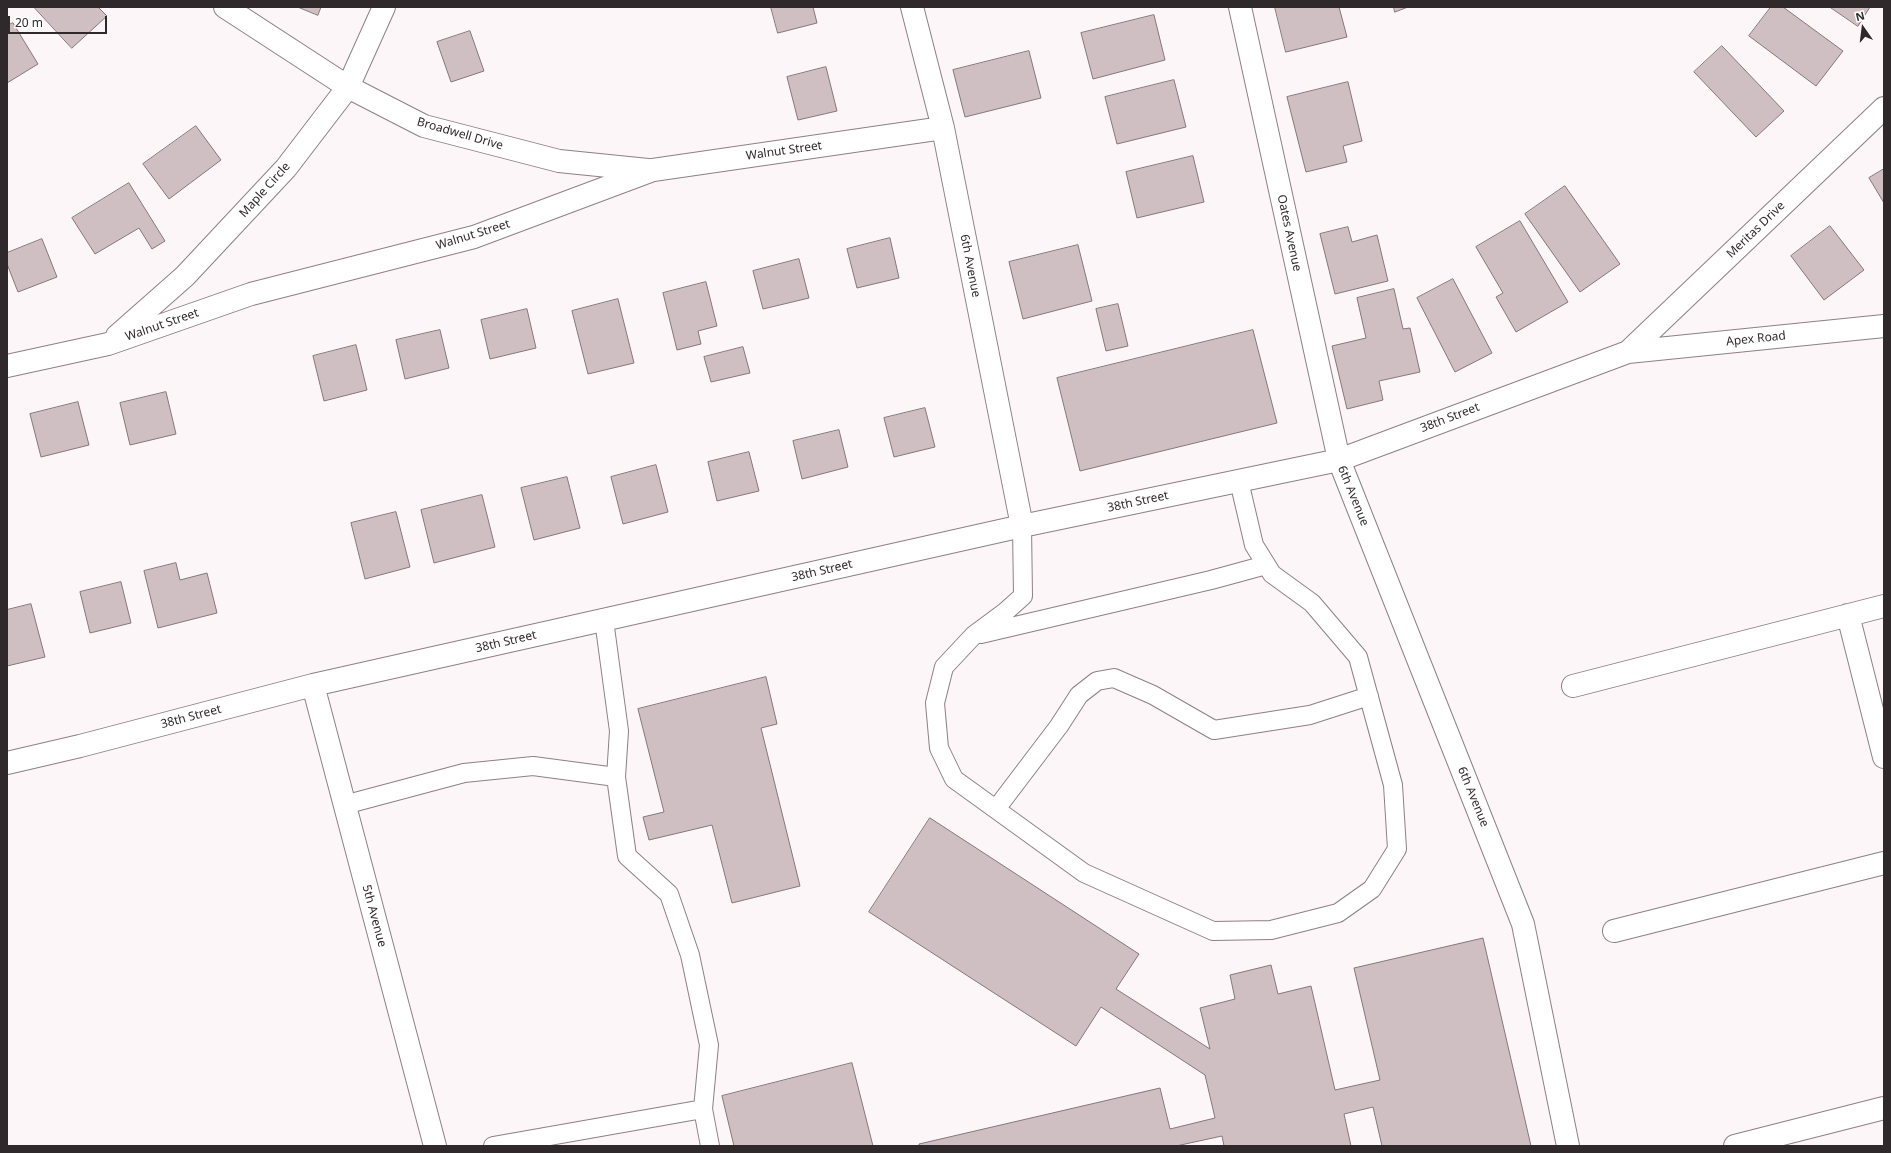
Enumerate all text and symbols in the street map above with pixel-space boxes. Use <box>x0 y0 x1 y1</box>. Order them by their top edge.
scale bar <box>10 8 109 34</box>
north arrow <box>1843 8 1883 48</box>
text: N <box>1854 8 1866 24</box>
text: 20 m <box>15 14 43 31</box>
street label: Broadwell Drive <box>415 115 505 153</box>
street label: Walnut Street <box>745 139 823 163</box>
street label: Maple Circle <box>237 160 293 220</box>
street label: Oates Avenue <box>1274 193 1304 273</box>
street label: Meritas Drive <box>1724 199 1788 261</box>
street label: Walnut Street <box>434 217 512 253</box>
street label: 6th Avenue <box>957 233 983 299</box>
street label: Walnut Street <box>123 306 201 344</box>
street label: Apex Road <box>1725 329 1787 349</box>
street label: 38th Street <box>1418 400 1482 436</box>
street label: 6th Avenue <box>1334 464 1372 528</box>
street label: 38th Street <box>1106 489 1170 515</box>
street label: 38th Street <box>790 557 854 585</box>
street label: 38th Street <box>474 628 538 656</box>
street label: 38th Street <box>159 702 223 732</box>
street label: 6th Avenue <box>1454 765 1492 829</box>
street label: 5th Avenue <box>359 883 389 949</box>

